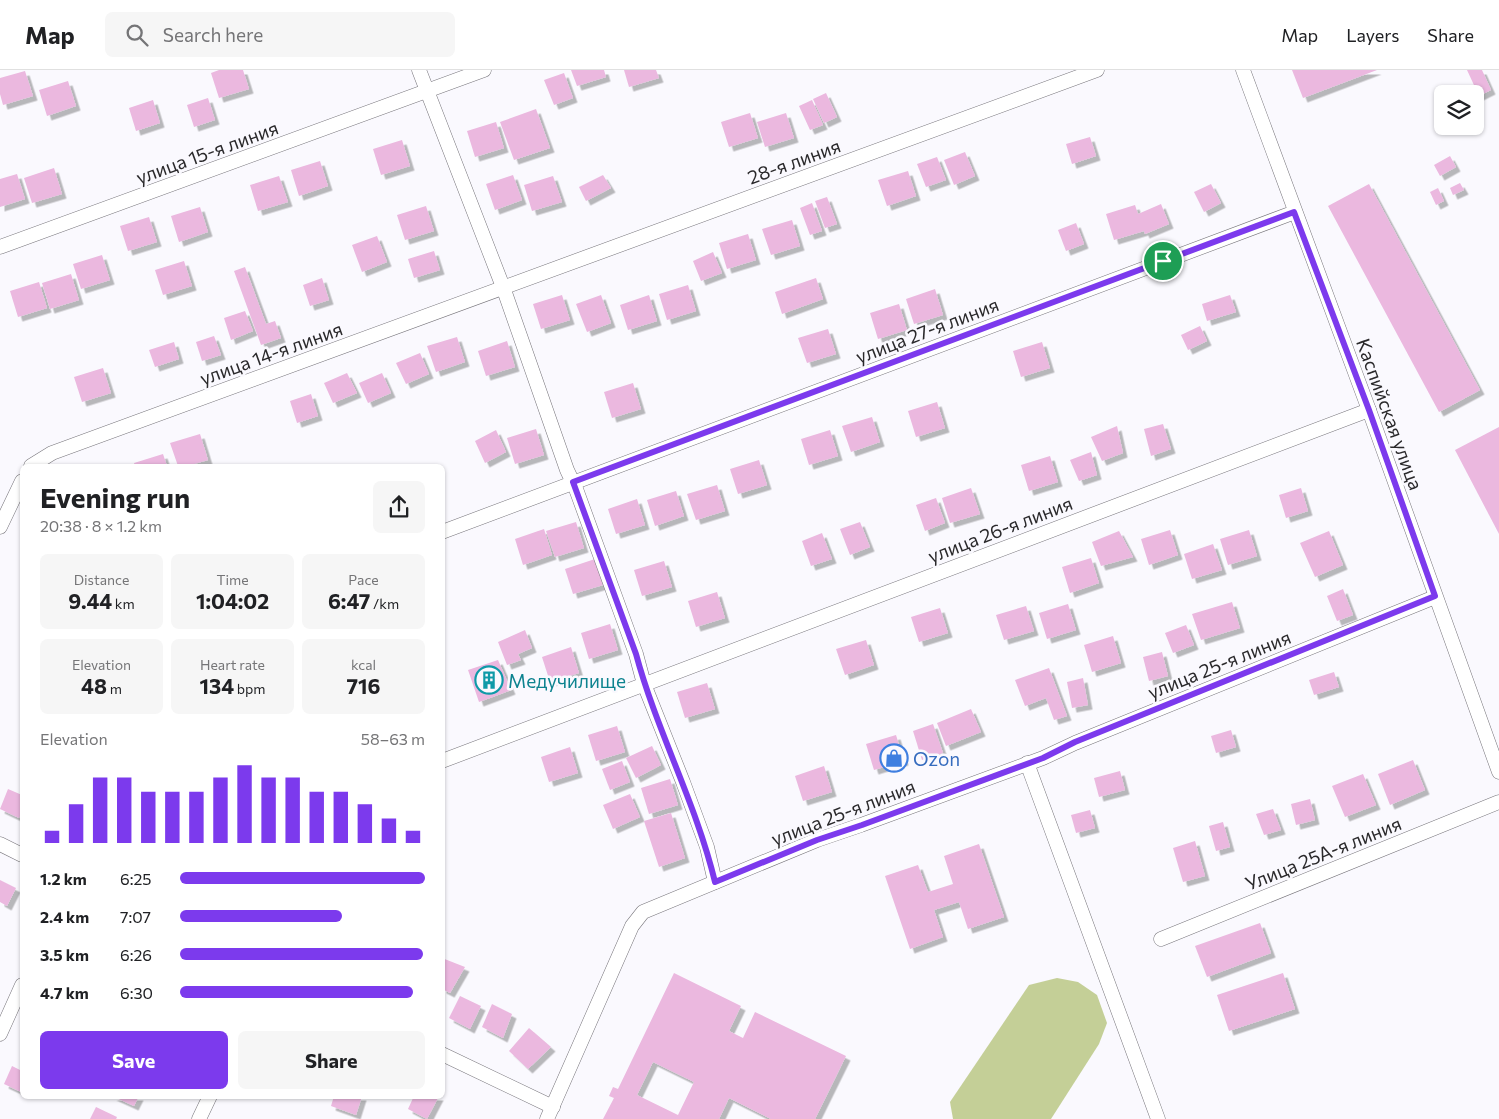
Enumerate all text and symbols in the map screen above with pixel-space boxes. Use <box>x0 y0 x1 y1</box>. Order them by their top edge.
search box <box>105 12 455 57</box>
text: Map <box>25 20 75 49</box>
icon: search <box>123 21 151 49</box>
text: Search here <box>163 23 263 46</box>
text: Map <box>1281 24 1318 46</box>
text: Layers <box>1346 24 1399 46</box>
text: Share <box>1427 24 1474 46</box>
map controls <box>1434 85 1484 135</box>
button: layers <box>1434 85 1484 135</box>
street label: улица 15-я линия <box>133 116 281 188</box>
street label: 28-я линия <box>744 134 844 188</box>
pin <box>1142 240 1184 282</box>
icon: arrive <box>1149 247 1177 275</box>
street label: улица 27-я линия <box>852 292 1002 368</box>
street label: улица 14-я линия <box>196 316 346 390</box>
street label: Каспийская улица <box>1352 335 1428 493</box>
text: Evening run <box>40 480 190 514</box>
button: share <box>373 481 425 533</box>
street label: улица 26-я линия <box>925 491 1075 567</box>
text: 20:38 · 8 × 1.2 km <box>40 516 162 535</box>
text: Distance <box>74 571 129 588</box>
text: Time <box>216 571 249 588</box>
text: Pace <box>348 571 379 588</box>
text: 9.44 <box>68 588 112 613</box>
text: 1:04:02 <box>196 588 269 613</box>
text: 6:47 <box>328 588 370 613</box>
text: km <box>112 595 135 612</box>
text: /km <box>370 595 399 612</box>
street label: улица 25-я линия <box>1144 625 1294 703</box>
text: Elevation <box>72 656 131 673</box>
text: Heart rate <box>200 656 265 673</box>
text: kcal <box>351 656 376 673</box>
building icon: Медучилище <box>474 665 504 695</box>
place label: Медучилище <box>508 669 626 692</box>
text: 48 <box>81 673 107 698</box>
text: 134 <box>199 673 234 698</box>
text: 716 <box>347 673 381 698</box>
text: m <box>107 680 122 697</box>
text: bpm <box>234 680 266 697</box>
text: Elevation <box>40 729 108 748</box>
text: 58–63 m <box>361 729 425 748</box>
shop icon: Ozon <box>879 743 909 773</box>
place label: Ozon <box>913 747 960 770</box>
street label: улица 25-я линия <box>768 774 918 850</box>
street label: Улица 25А-я линия <box>1242 811 1404 895</box>
text: 1.2 km <box>40 869 87 888</box>
text: 6:25 <box>120 869 152 888</box>
text: 2.4 km <box>40 907 89 926</box>
text: 7:07 <box>120 907 151 926</box>
text: 3.5 km <box>40 945 89 964</box>
text: 6:26 <box>120 945 152 964</box>
text: 4.7 km <box>40 983 89 1002</box>
text: 6:30 <box>120 983 153 1002</box>
button: Save <box>40 1031 228 1089</box>
button: Share <box>238 1031 425 1089</box>

